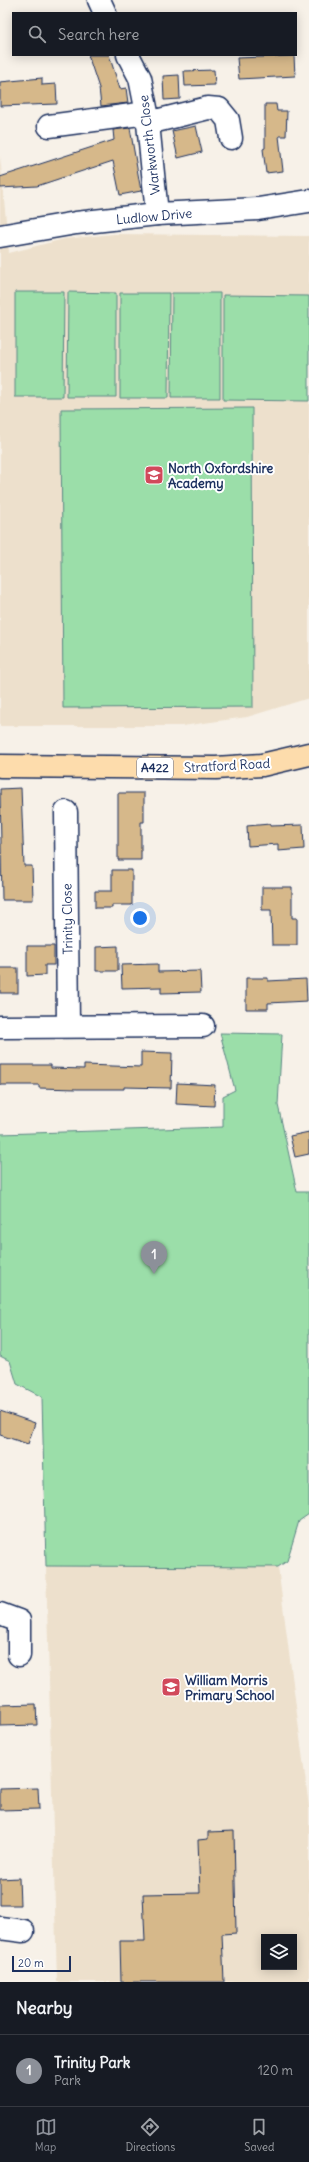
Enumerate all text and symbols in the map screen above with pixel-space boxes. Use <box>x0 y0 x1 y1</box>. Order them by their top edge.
search box <box>12 12 297 56</box>
icon: search <box>26 23 48 45</box>
text: Search here <box>58 25 139 44</box>
street label: Warkworth Close <box>135 94 164 196</box>
street label: Ludlow Drive <box>115 205 193 228</box>
place label: North Oxfordshire Academy <box>168 460 273 492</box>
school or university icon: North Oxfordshire Academy <box>143 464 165 486</box>
street label: Stratford Road <box>184 755 271 776</box>
road number: A422 <box>137 758 173 778</box>
street label: Trinity Close <box>58 883 77 955</box>
your location <box>130 908 150 928</box>
pin: 1 <box>141 1241 167 1274</box>
place label: William Morris Primary School <box>185 1672 275 1704</box>
school or university icon: William Morris Primary School <box>160 1676 182 1698</box>
map controls <box>261 1934 297 1970</box>
button: layers <box>261 1934 297 1970</box>
scale bar <box>12 1954 71 1973</box>
text: 20 m <box>18 1956 44 1970</box>
text: Nearby <box>16 1997 72 2019</box>
text: Trinity Park <box>54 2053 131 2072</box>
text: 1 <box>26 2062 32 2079</box>
text: 120 m <box>258 2062 293 2079</box>
text: Park <box>54 2072 81 2089</box>
tab: Map <box>35 2116 57 2154</box>
tab: Directions <box>126 2116 175 2154</box>
tab: Saved <box>244 2116 274 2154</box>

